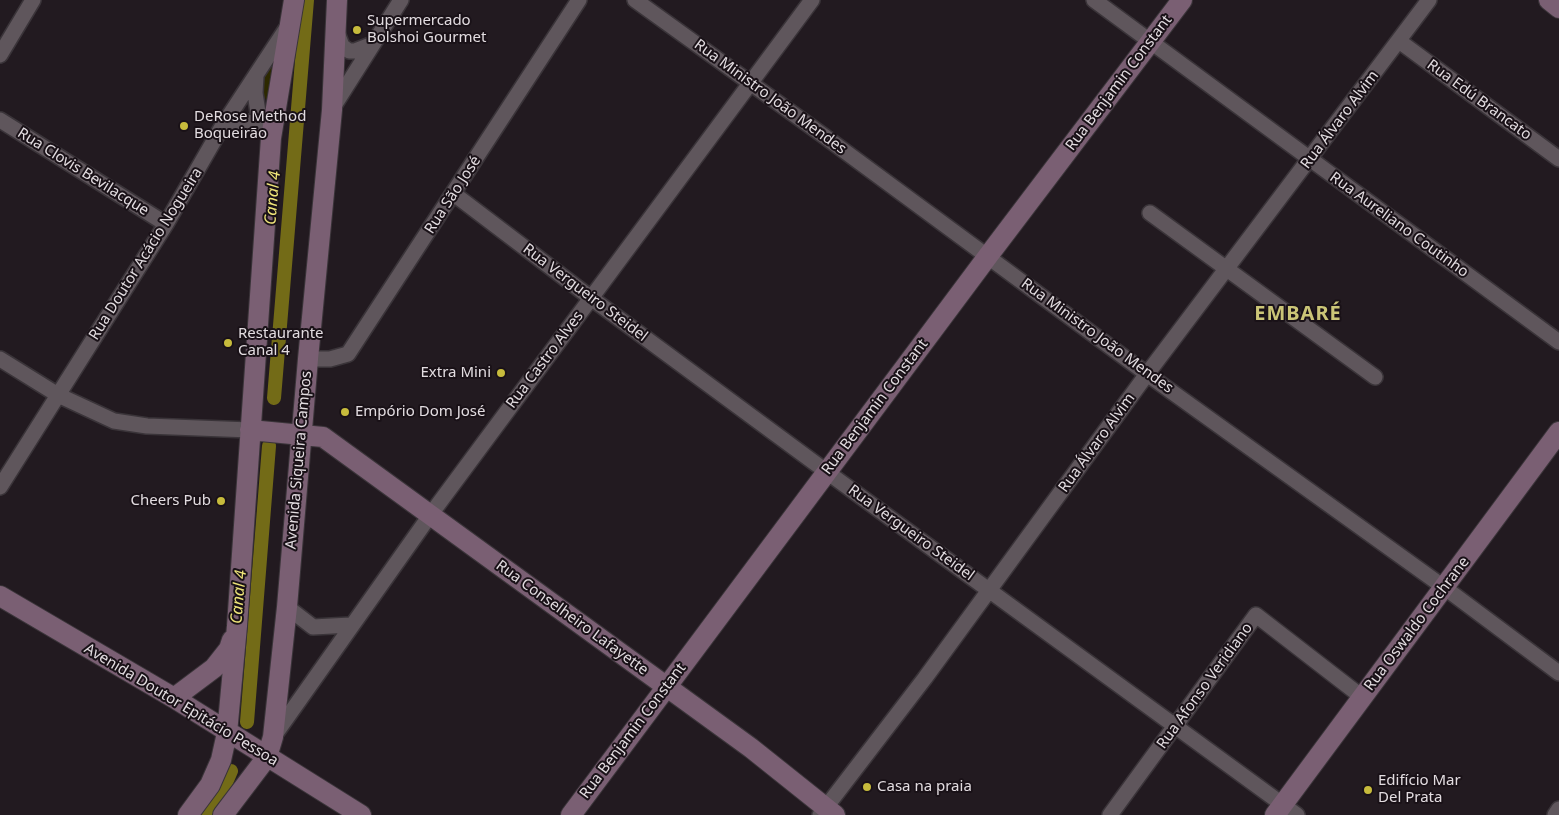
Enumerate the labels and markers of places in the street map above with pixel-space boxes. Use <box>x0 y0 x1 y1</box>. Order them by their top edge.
place label: Supermercado Bolshoi Gourmet <box>367 12 486 47</box>
marker: Supermercado Bolshoi Gourmet <box>351 24 363 36</box>
place label: DeRose Method Boqueirão <box>194 108 306 143</box>
marker: DeRose Method Boqueirão <box>178 120 190 132</box>
place label: Restaurante Canal 4 <box>238 325 324 360</box>
marker: Restaurante Canal 4 <box>222 337 234 349</box>
place label: Extra Mini <box>420 364 491 382</box>
marker: Extra Mini <box>495 367 507 379</box>
place label: Empório Dom José <box>355 403 485 421</box>
marker: Empório Dom José <box>339 406 351 418</box>
place label: Cheers Pub <box>130 492 211 510</box>
marker: Cheers Pub <box>215 495 227 507</box>
place label: Edifício Mar Del Prata <box>1378 772 1461 807</box>
place label: Casa na praia <box>877 778 972 796</box>
marker: Casa na praia <box>861 781 873 793</box>
marker: Edifício Mar Del Prata <box>1362 784 1374 796</box>

